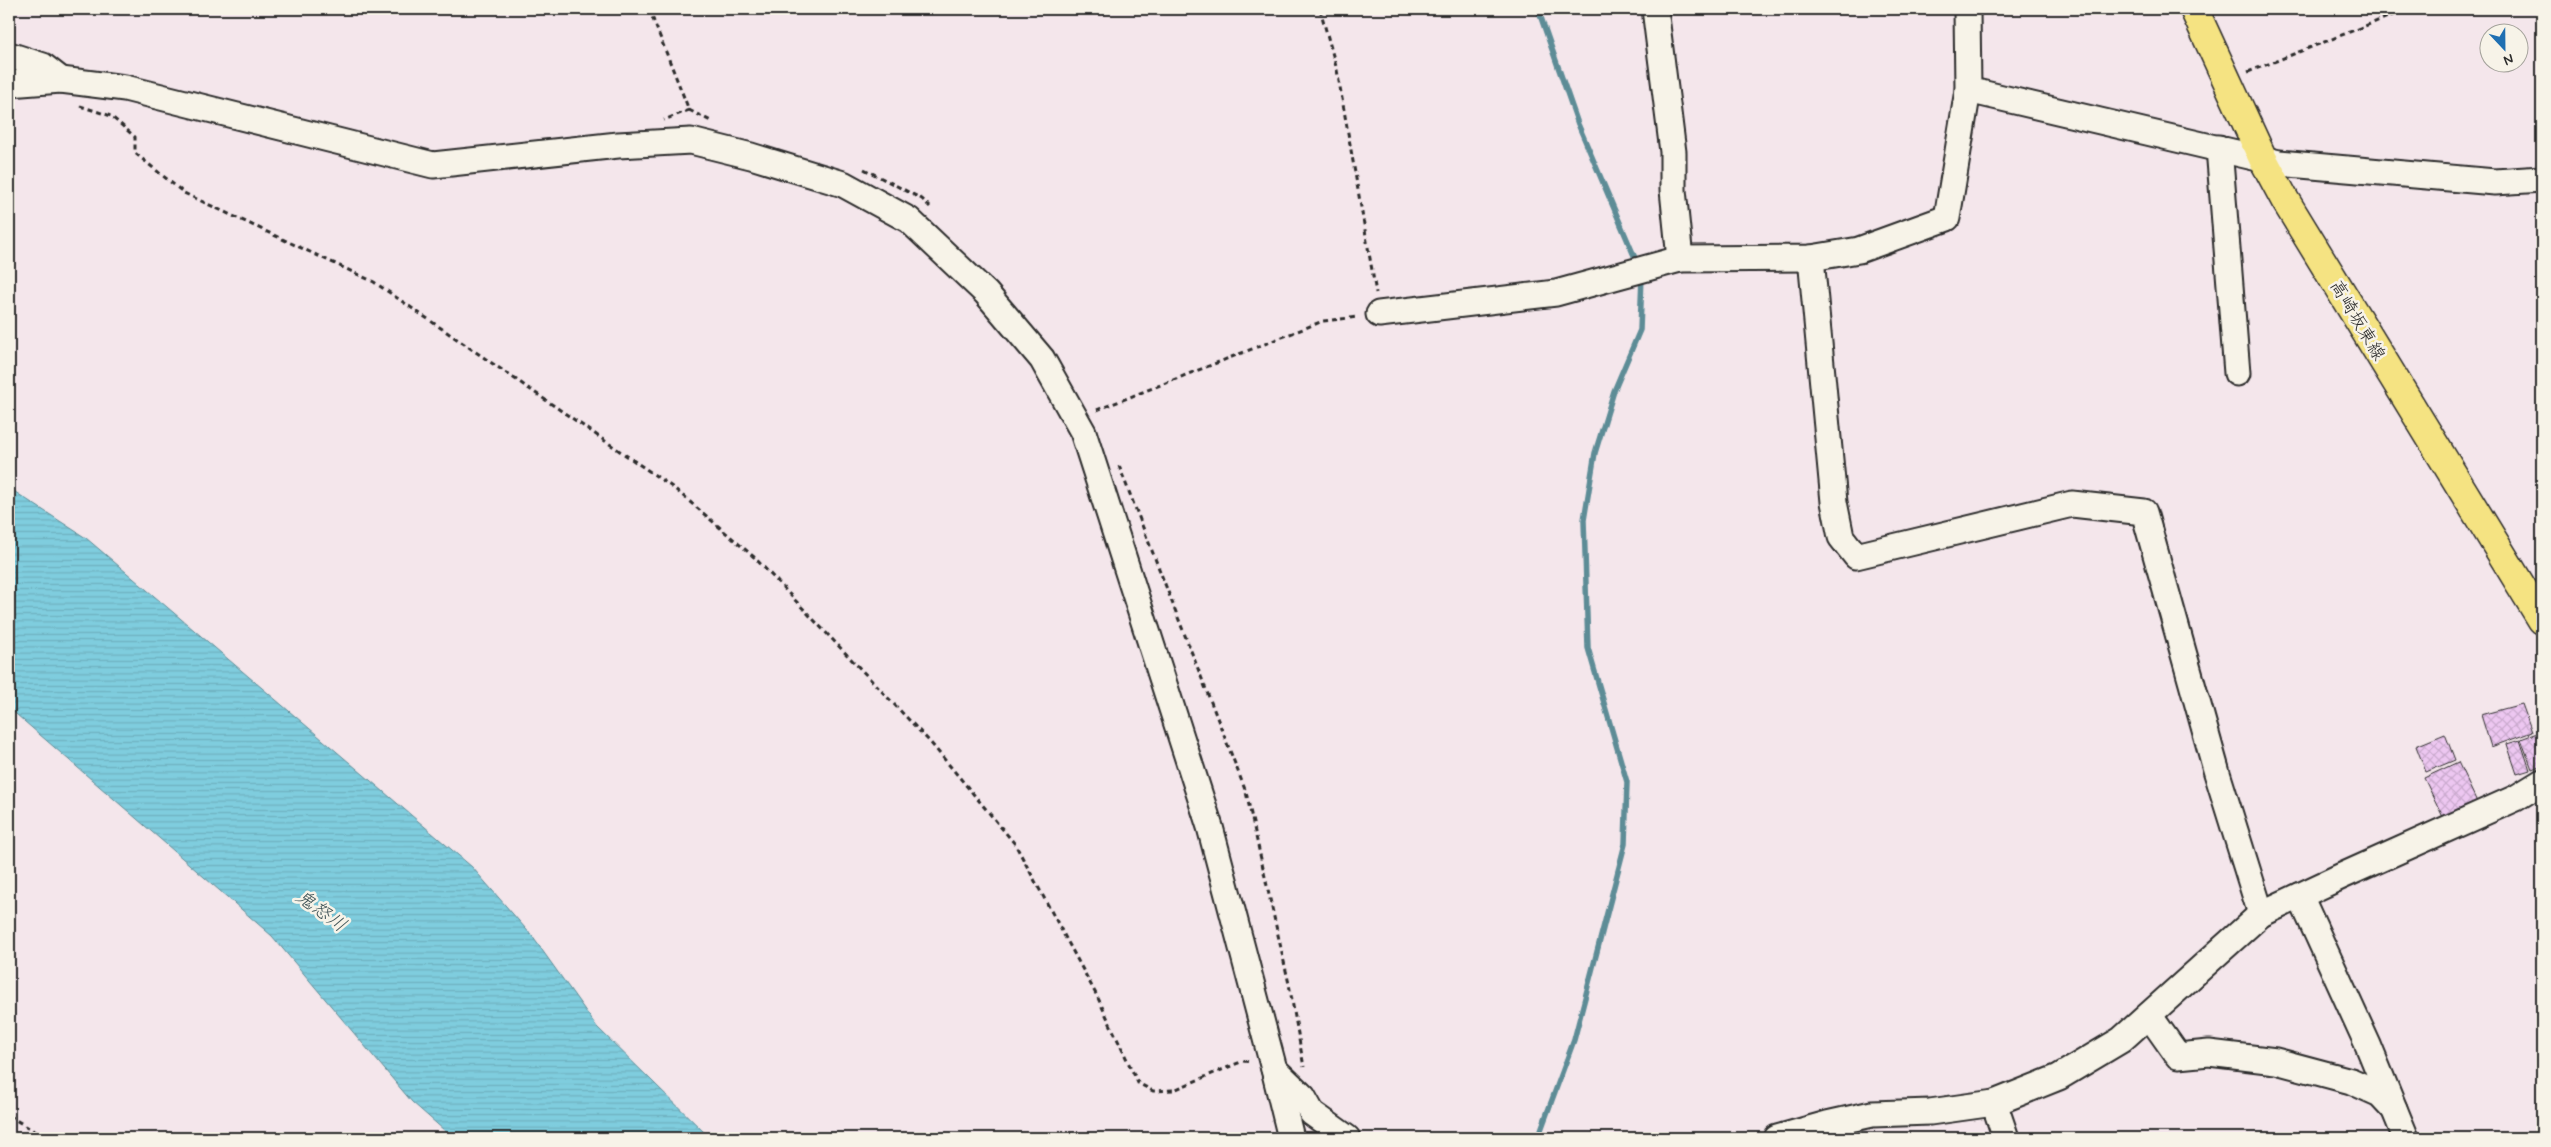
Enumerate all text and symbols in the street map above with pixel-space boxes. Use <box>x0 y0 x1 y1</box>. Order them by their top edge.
north arrow <box>2478 22 2528 72</box>
text: N <box>2501 49 2516 69</box>
street label: 高崎坂東線 <box>2324 276 2391 365</box>
water label: 鬼怒川 <box>291 884 352 938</box>

